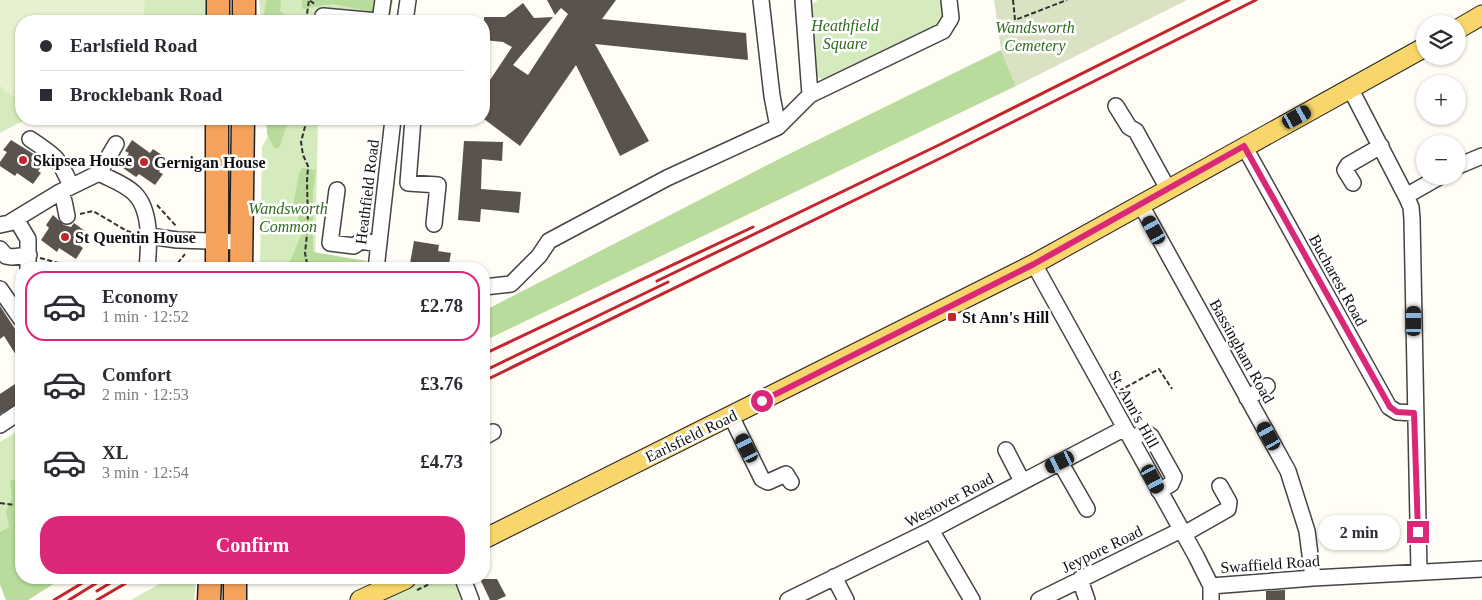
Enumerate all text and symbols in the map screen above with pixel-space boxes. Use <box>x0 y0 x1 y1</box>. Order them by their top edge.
map controls <box>1416 15 1466 185</box>
button: layers <box>1416 15 1466 65</box>
park label: Heathfield Square <box>810 17 880 53</box>
park label: Wandsworth Cemetery <box>995 19 1075 55</box>
text: Earlsfield Road <box>70 35 197 56</box>
button: + <box>1416 75 1466 125</box>
text: Brocklebank Road <box>70 84 222 105</box>
car <box>1280 103 1313 131</box>
button: − <box>1416 135 1466 185</box>
street label: Heathfield Road <box>352 139 382 245</box>
place label: Skipsea House <box>33 152 132 170</box>
marker: Skipsea House <box>17 154 29 166</box>
place label: Gernigan House <box>154 154 266 172</box>
marker: Gernigan House <box>138 156 150 168</box>
park label: Wandsworth Common <box>248 200 328 235</box>
car <box>1140 213 1167 247</box>
place label: St Quentin House <box>75 229 196 246</box>
marker: St Quentin House <box>59 231 71 243</box>
street label: Bucharest Road <box>1306 231 1370 329</box>
icon: car <box>42 284 87 329</box>
text: Economy <box>102 286 178 307</box>
text: £2.78 <box>420 295 463 316</box>
street label: Bassingham Road <box>1206 296 1278 406</box>
car <box>1406 306 1421 336</box>
text: 1 min · 12:52 <box>102 308 189 325</box>
place label: St Ann's Hill <box>962 309 1050 326</box>
marker: St Ann's Hill <box>946 311 958 323</box>
icon: car <box>42 362 87 407</box>
text: Comfort <box>102 364 172 385</box>
street label: St. Ann's Hill <box>1106 367 1163 451</box>
text: £3.76 <box>420 373 463 394</box>
text: 2 min · 12:53 <box>102 386 189 403</box>
route start <box>751 390 773 412</box>
street label: Earlsfield Road <box>642 406 740 466</box>
car <box>1255 419 1282 453</box>
car <box>733 431 760 465</box>
icon: car <box>42 440 87 485</box>
text: XL <box>102 442 128 463</box>
car <box>1043 449 1076 475</box>
text: £4.73 <box>420 451 463 472</box>
car <box>1139 462 1166 496</box>
text: 3 min · 12:54 <box>102 464 189 481</box>
street label: Westover Road <box>902 470 996 530</box>
callout: 2 min <box>1318 514 1400 550</box>
button: Confirm <box>40 516 465 574</box>
route end <box>1407 521 1429 543</box>
street label: Jeypore Road <box>1059 522 1146 577</box>
text: 2 min <box>1340 524 1378 541</box>
street label: Swaffield Road <box>1220 552 1320 576</box>

